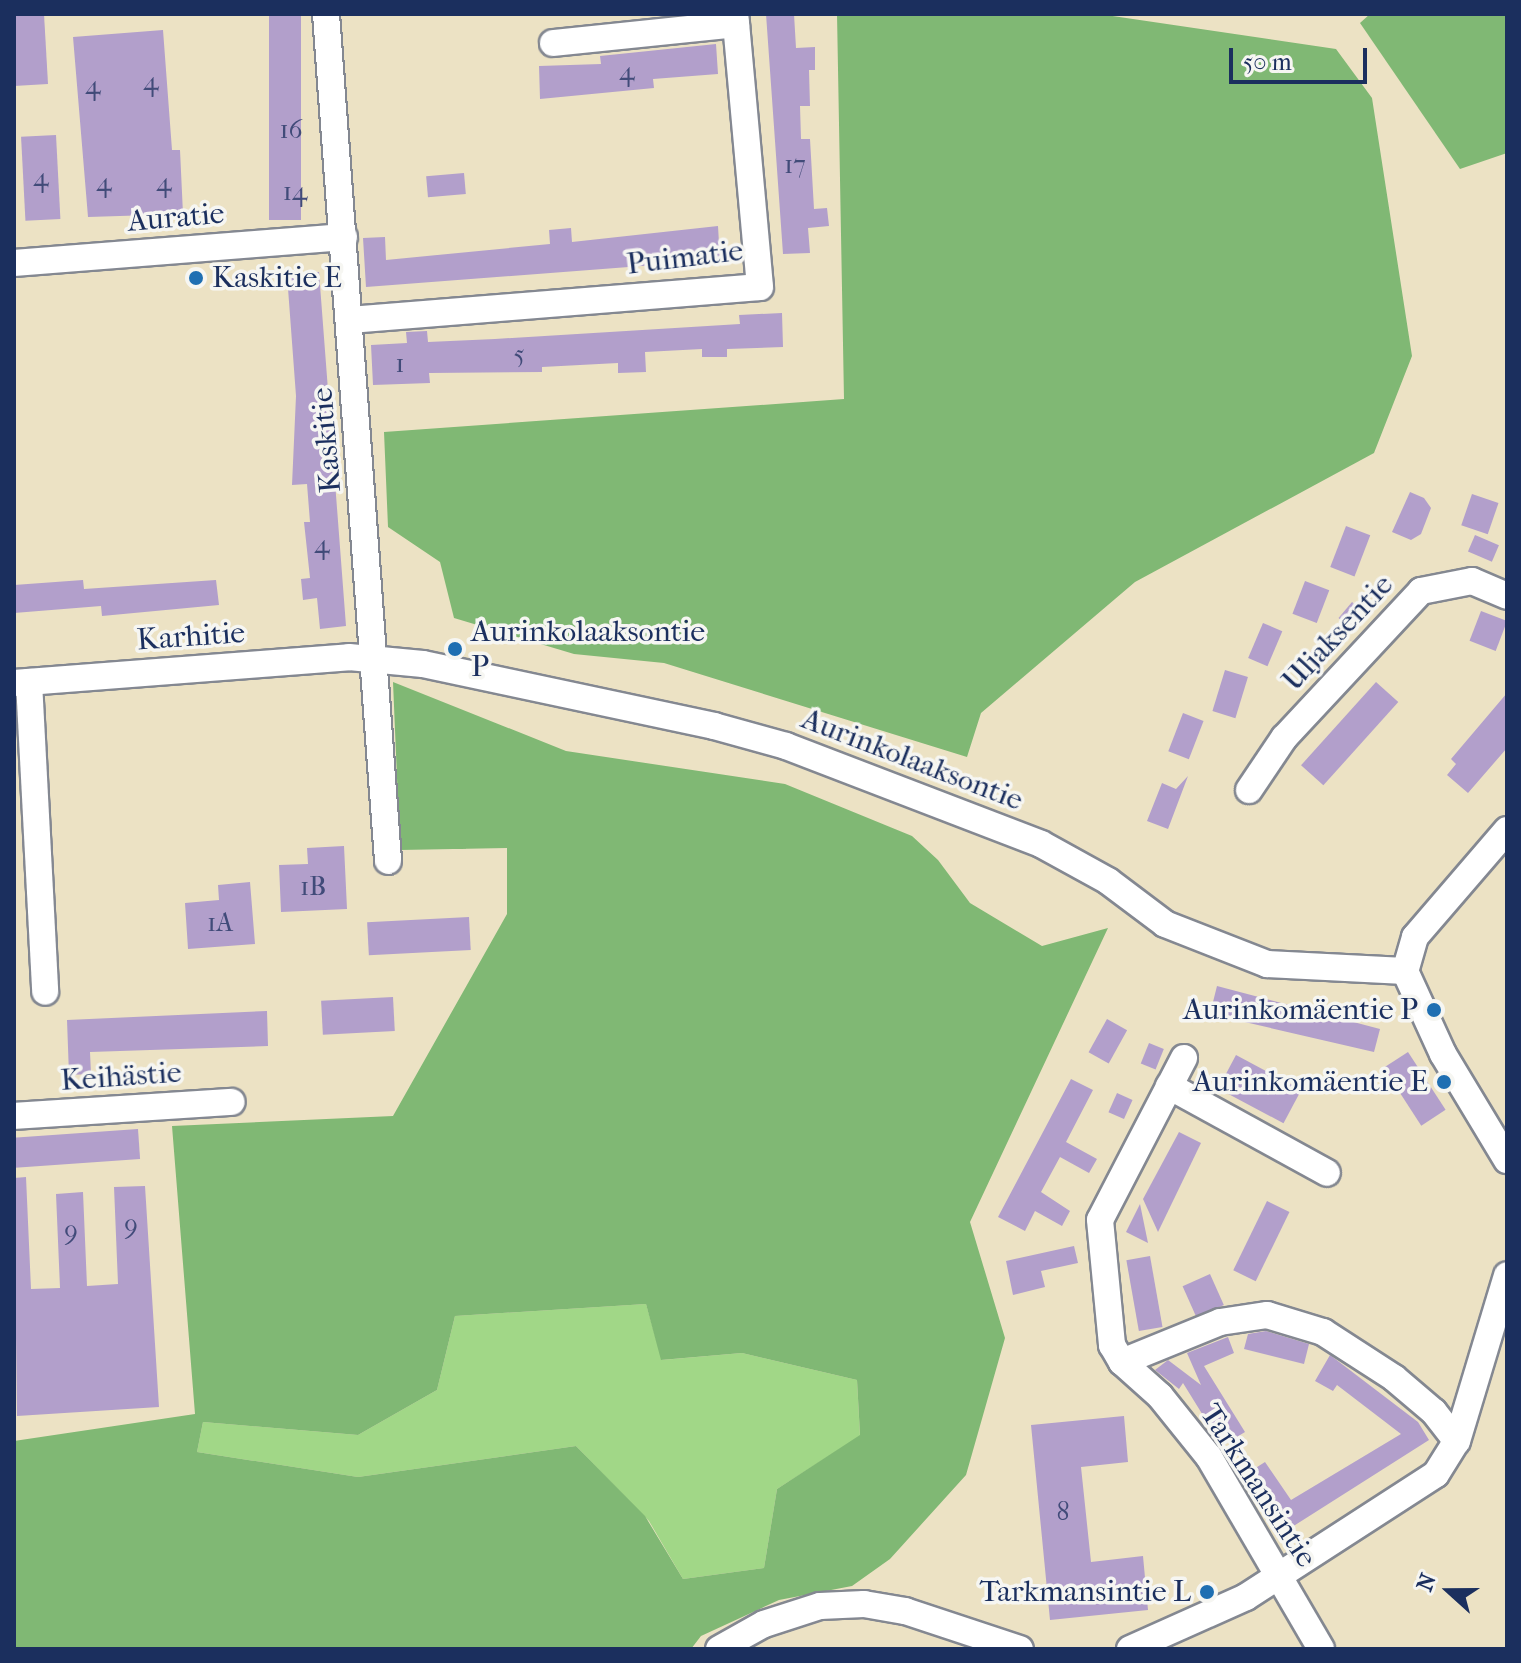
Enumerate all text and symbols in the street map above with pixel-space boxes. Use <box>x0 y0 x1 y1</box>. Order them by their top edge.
scale bar <box>1233 32 1371 82</box>
text: 50 m <box>1243 48 1292 76</box>
house number: 4 <box>619 56 635 88</box>
house number: 4 <box>143 66 159 98</box>
house number: 4 <box>85 70 101 102</box>
house number: 16 <box>279 114 303 146</box>
house number: 17 <box>784 149 806 181</box>
house number: 4 <box>33 162 49 194</box>
house number: 4 <box>96 167 112 199</box>
house number: 4 <box>156 167 172 199</box>
house number: 14 <box>283 176 307 208</box>
street label: Auratie <box>126 196 226 240</box>
street label: Puimatie <box>625 233 745 283</box>
place label: Kaskitie E <box>212 260 342 296</box>
marker: Kaskitie E <box>187 269 205 287</box>
house number: 5 <box>513 339 525 371</box>
house number: 1 <box>395 348 405 380</box>
street label: Kaskitie <box>304 386 350 494</box>
house number: 4 <box>314 529 330 561</box>
street label: Uljaksentie <box>1275 567 1401 699</box>
place label: Aurinkolaaksontie P <box>471 614 705 684</box>
street label: Karhitie <box>136 615 246 659</box>
marker: Aurinkolaaksontie P <box>446 640 464 658</box>
street label: Aurinkolaaksontie <box>796 701 1028 819</box>
house number: 1B <box>300 871 326 903</box>
house number: 1A <box>207 907 233 939</box>
place label: Aurinkomäentie P <box>1183 992 1418 1028</box>
marker: Aurinkomäentie P <box>1425 1001 1443 1019</box>
street label: Keihästie <box>59 1055 183 1099</box>
place label: Aurinkomäentie E <box>1193 1064 1428 1100</box>
marker: Aurinkomäentie E <box>1435 1073 1453 1091</box>
house number: 9 <box>124 1209 138 1241</box>
house number: 9 <box>64 1215 78 1247</box>
street label: Tarkmansintie <box>1192 1398 1324 1574</box>
house number: 8 <box>1056 1496 1070 1528</box>
north arrow <box>1409 1551 1489 1631</box>
text: N <box>1411 1570 1442 1595</box>
place label: Tarkmansintie L <box>979 1574 1191 1610</box>
marker: Tarkmansintie L <box>1198 1583 1216 1601</box>

